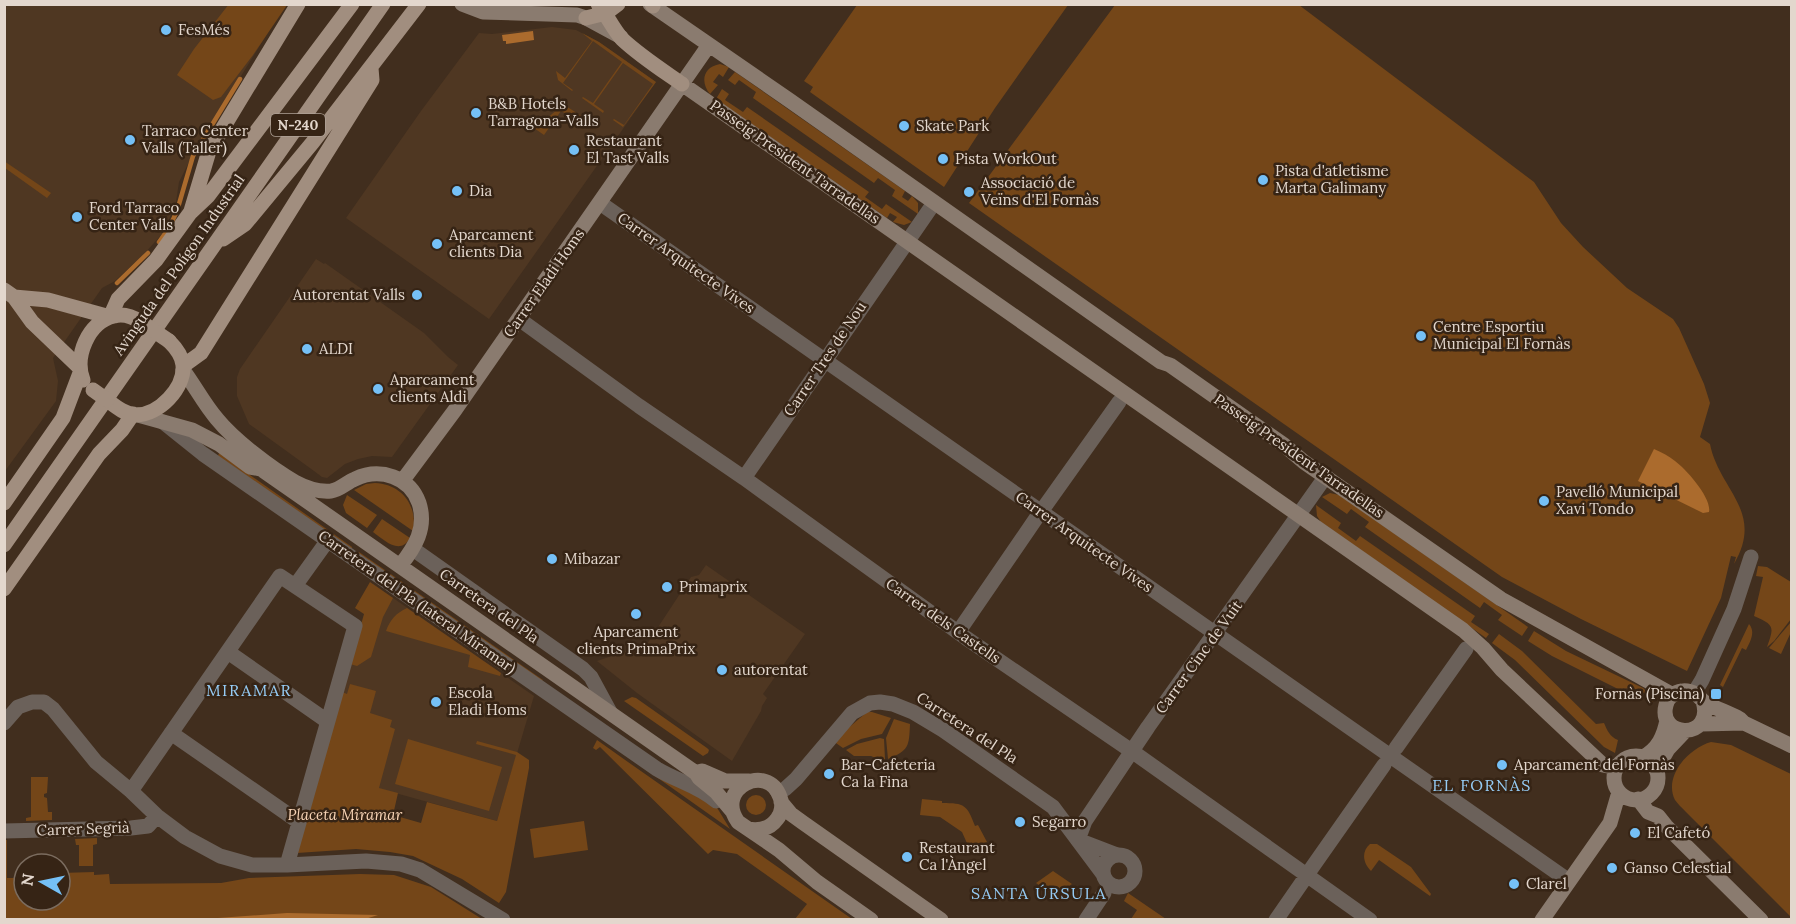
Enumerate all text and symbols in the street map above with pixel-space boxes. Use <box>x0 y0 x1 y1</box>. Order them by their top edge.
place label: FesMés <box>178 20 230 39</box>
marker: FesMés <box>159 23 173 37</box>
place label: B&B Hotels Tarragona-Valls <box>488 94 599 130</box>
street label: Passeig President Tarradellas <box>707 95 884 228</box>
marker: B&B Hotels Tarragona-Valls <box>469 106 483 120</box>
road number: N-240 <box>271 114 325 136</box>
place label: Skate Park <box>916 116 989 135</box>
marker: Skate Park <box>897 119 911 133</box>
place label: Tarraco Center Valls (Taller) <box>141 121 249 158</box>
place label: Restaurant El Tast Valls <box>586 131 669 167</box>
marker: Tarraco Center Valls (Taller) <box>123 133 137 147</box>
marker: Restaurant El Tast Valls <box>567 143 581 157</box>
place label: Pista WorkOut <box>955 149 1057 168</box>
marker: Pista WorkOut <box>936 152 950 166</box>
place label: Pista d'atletisme Marta Galimany <box>1275 161 1389 197</box>
street label: Avinguda del Polígon Industrial <box>108 171 248 360</box>
place label: Associació de Veïns d'El Fornàs <box>980 173 1099 209</box>
marker: Pista d'atletisme Marta Galimany <box>1256 173 1270 187</box>
place label: Dia <box>469 181 492 200</box>
marker: Dia <box>450 184 464 198</box>
marker: Associació de Veïns d'El Fornàs <box>962 185 976 199</box>
place label: Ford Tarraco Center Valls <box>89 198 180 234</box>
street label: Carrer Arquitecte Vives <box>614 208 759 317</box>
marker: Ford Tarraco Center Valls <box>70 210 84 224</box>
place label: Aparcament clients Dia <box>448 225 534 261</box>
street label: Carrer Eladi Homs <box>499 225 588 341</box>
marker: Aparcament clients Dia <box>430 237 444 251</box>
place label: Autorentat Valls <box>292 285 405 304</box>
marker: Autorentat Valls <box>410 288 424 302</box>
street label: Carrer Tres de Nou <box>779 298 870 420</box>
place label: Centre Esportiu Municipal El Fornàs <box>1433 317 1570 353</box>
marker: Centre Esportiu Municipal El Fornàs <box>1414 329 1428 343</box>
place label: ALDI <box>318 339 353 358</box>
marker: ALDI <box>300 342 314 356</box>
place label: Aparcament clients Aldi <box>389 370 475 406</box>
marker: Aparcament clients Aldi <box>371 382 385 396</box>
street label: Passeig President Tarradellas <box>1211 389 1388 522</box>
place label: Pavelló Municipal Xavi Tondo <box>1556 482 1678 518</box>
street label: Carrer Arquitecte Vives <box>1012 487 1157 596</box>
marker: Pavelló Municipal Xavi Tondo <box>1537 494 1551 508</box>
street label: Carretera del Pla (lateral Miramar) <box>315 527 519 677</box>
place label: Mibazar <box>564 549 621 568</box>
marker: Mibazar <box>545 552 559 566</box>
street label: Carretera del Pla <box>436 565 542 647</box>
street label: Carrer dels Castells <box>882 574 1004 667</box>
place label: Primaprix <box>679 577 748 596</box>
marker: Primaprix <box>660 580 674 594</box>
street label: Carrer Cinc de Vuit <box>1151 596 1246 717</box>
marker: Aparcament clients PrimaPrix <box>629 607 643 621</box>
place label: Aparcament clients PrimaPrix <box>577 622 695 658</box>
place label: autorentat <box>734 660 808 679</box>
marker: autorentat <box>715 663 729 677</box>
district label: MIRAMAR <box>206 680 292 700</box>
place label: Escola Eladi Homs <box>448 683 527 719</box>
place label: Fornàs (Piscina) <box>1595 684 1704 704</box>
marker: Fornàs (Piscina) <box>1709 687 1723 701</box>
street label: Carretera del Pla <box>913 688 1022 768</box>
marker: Escola Eladi Homs <box>429 695 443 709</box>
place label: Bar-Cafeteria Ca la Fina <box>841 755 936 791</box>
place label: Aparcament del Fornàs <box>1513 755 1675 774</box>
marker: Aparcament del Fornàs <box>1495 758 1509 772</box>
marker: Bar-Cafeteria Ca la Fina <box>822 767 836 781</box>
district label: EL FORNÀS <box>1432 775 1532 795</box>
park label: Placeta Miramar <box>288 805 403 824</box>
place label: Segarro <box>1032 812 1087 831</box>
marker: Segarro <box>1013 815 1027 829</box>
street label: Carrer Segrià <box>36 817 130 840</box>
place label: El Cafetó <box>1647 823 1710 842</box>
marker: El Cafetó <box>1628 826 1642 840</box>
place label: Restaurant Ca l'Àngel <box>919 838 995 874</box>
marker: Restaurant Ca l'Àngel <box>900 850 914 864</box>
north arrow <box>12 852 72 912</box>
place label: Ganso Celestial <box>1624 858 1732 877</box>
marker: Ganso Celestial <box>1605 861 1619 875</box>
text: N <box>16 872 38 887</box>
place label: Clarel <box>1526 874 1567 893</box>
marker: Clarel <box>1507 877 1521 891</box>
district label: SANTA ÚRSULA <box>971 883 1107 903</box>

